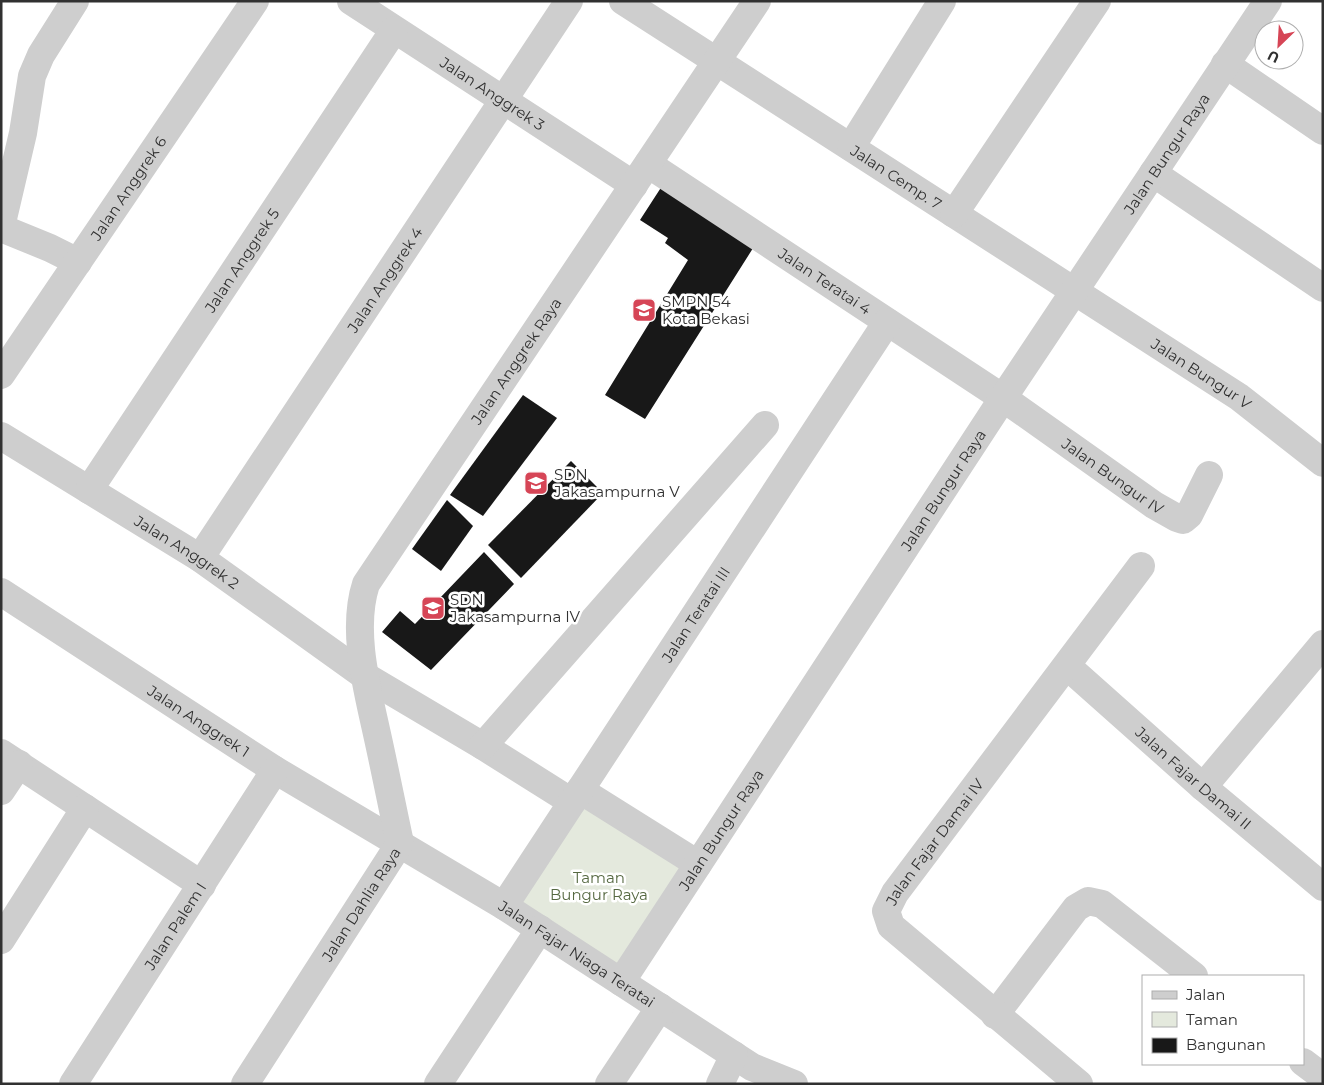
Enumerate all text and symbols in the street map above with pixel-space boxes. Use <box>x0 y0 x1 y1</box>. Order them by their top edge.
north arrow <box>1254 20 1304 70</box>
text: U <box>1265 46 1282 67</box>
street label: Jalan Anggrek 3 <box>436 52 549 134</box>
street label: Jalan Bungur Raya <box>1119 89 1213 218</box>
street label: Jalan Anggrek 6 <box>85 132 170 245</box>
street label: Jalan Cemp. 7 <box>846 140 946 213</box>
street label: Jalan Anggrek 5 <box>200 204 283 317</box>
street label: Jalan Anggrek 4 <box>342 223 426 337</box>
street label: Jalan Teratai 4 <box>774 243 875 318</box>
place label: SMPN 54 Kota Bekasi <box>662 292 750 328</box>
street label: Jalan Anggrek Raya <box>466 294 565 429</box>
school or university icon: SMPN 54 Kota Bekasi <box>631 297 657 323</box>
street label: Jalan Bungur V <box>1147 333 1256 413</box>
street label: Jalan Bungur Raya <box>896 426 989 555</box>
street label: Jalan Bungur IV <box>1058 433 1168 518</box>
place label: SDN Jakasampurna V <box>553 465 680 501</box>
school or university icon: SDN Jakasampurna V <box>523 470 549 496</box>
street label: Jalan Anggrek 2 <box>130 510 243 593</box>
street label: Jalan Teratai III <box>657 563 734 667</box>
place label: SDN Jakasampurna IV <box>449 590 580 626</box>
school or university icon: SDN Jakasampurna IV <box>420 595 446 621</box>
street label: Jalan Anggrek 1 <box>143 680 254 761</box>
street label: Jalan Fajar Damai II <box>1131 722 1256 833</box>
street label: Jalan Bungur Raya <box>673 765 767 895</box>
street label: Jalan Fajar Damai IV <box>881 774 988 909</box>
street label: Jalan Dahlia Raya <box>317 843 404 965</box>
park label: Taman Bungur Raya <box>550 868 648 904</box>
street label: Jalan Palem I <box>139 879 210 974</box>
street label: Jalan Fajar Niaga Teratai <box>495 895 659 1011</box>
legend <box>1142 975 1304 1065</box>
text: Jalan <box>1185 985 1225 1004</box>
text: Taman <box>1186 1010 1238 1029</box>
text: Bangunan <box>1186 1035 1266 1054</box>

